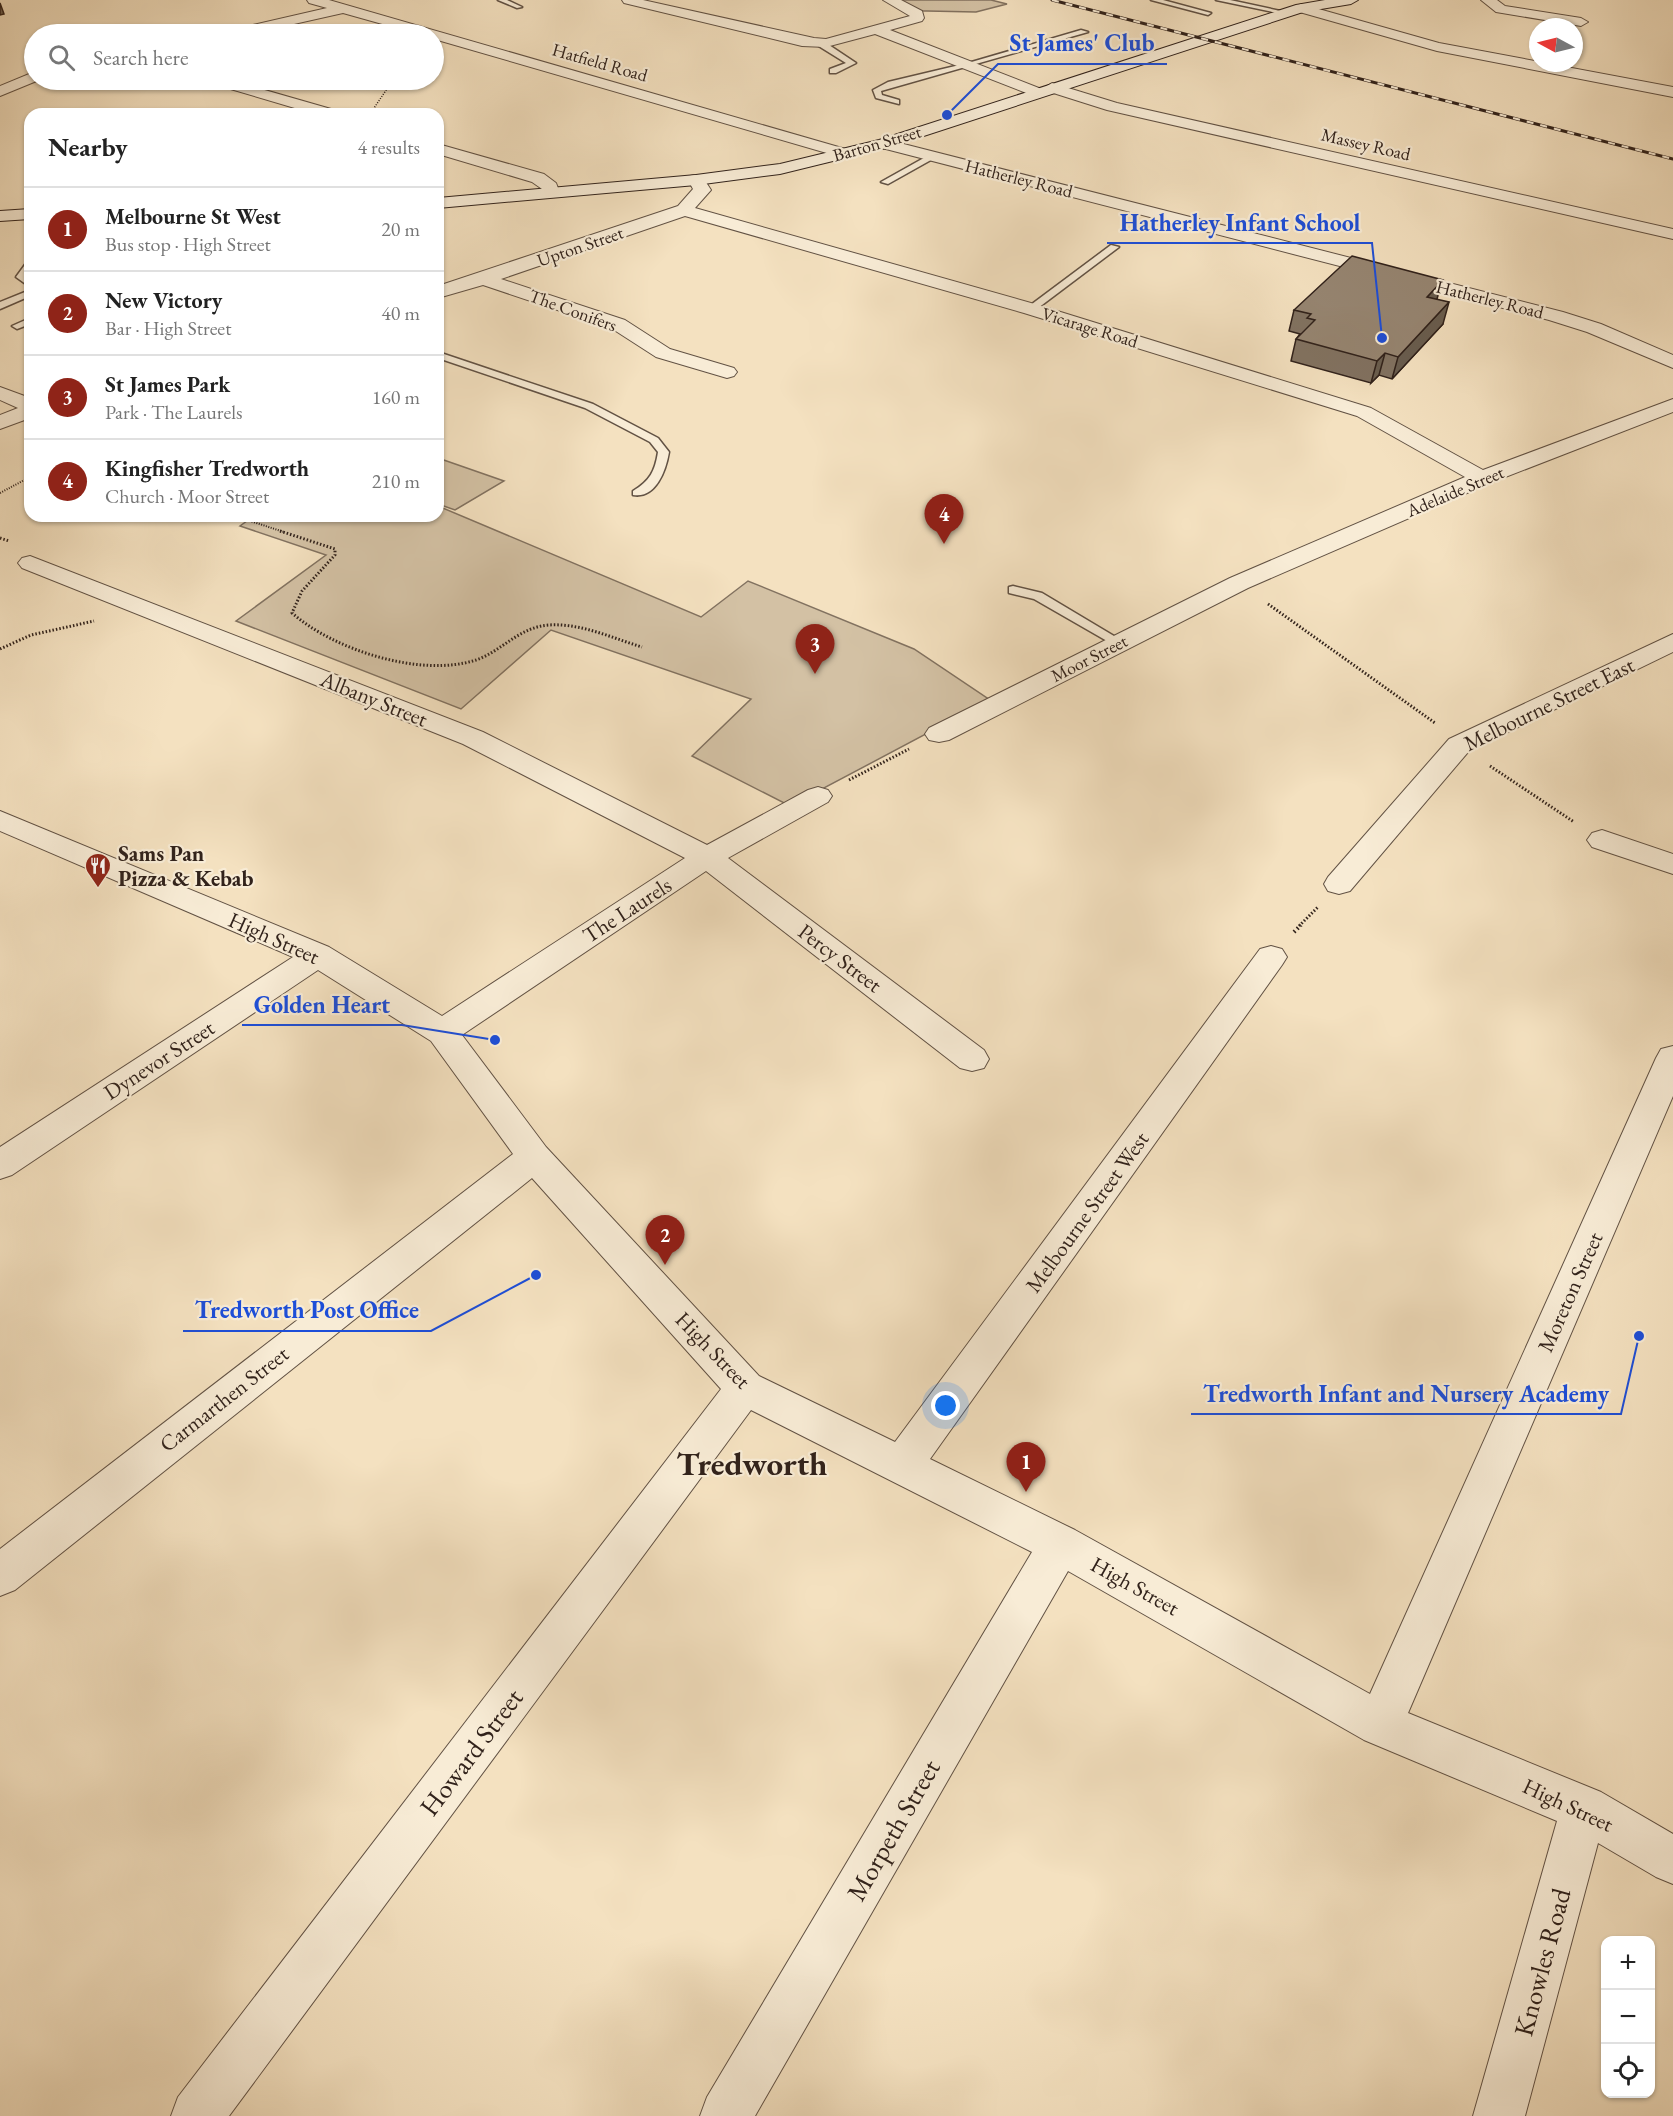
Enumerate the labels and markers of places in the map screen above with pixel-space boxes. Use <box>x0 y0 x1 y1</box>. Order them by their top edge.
callout: St James' Club <box>998 22 1167 64</box>
callout: Hatherley Infant School <box>1107 201 1372 243</box>
pin: 4 <box>924 494 964 544</box>
pin: 3 <box>796 624 834 674</box>
place label: Sams Pan Pizza & Kebab <box>118 839 253 893</box>
restaurant icon: Sams Pan Pizza & Kebab <box>83 851 113 889</box>
callout: Golden Heart <box>242 983 402 1025</box>
pin: 2 <box>646 1216 684 1265</box>
callout: Tredworth Post Office <box>183 1289 431 1331</box>
callout: Tredworth Infant and Nursery Academy <box>1191 1372 1621 1414</box>
pin: 1 <box>1006 1442 1046 1492</box>

